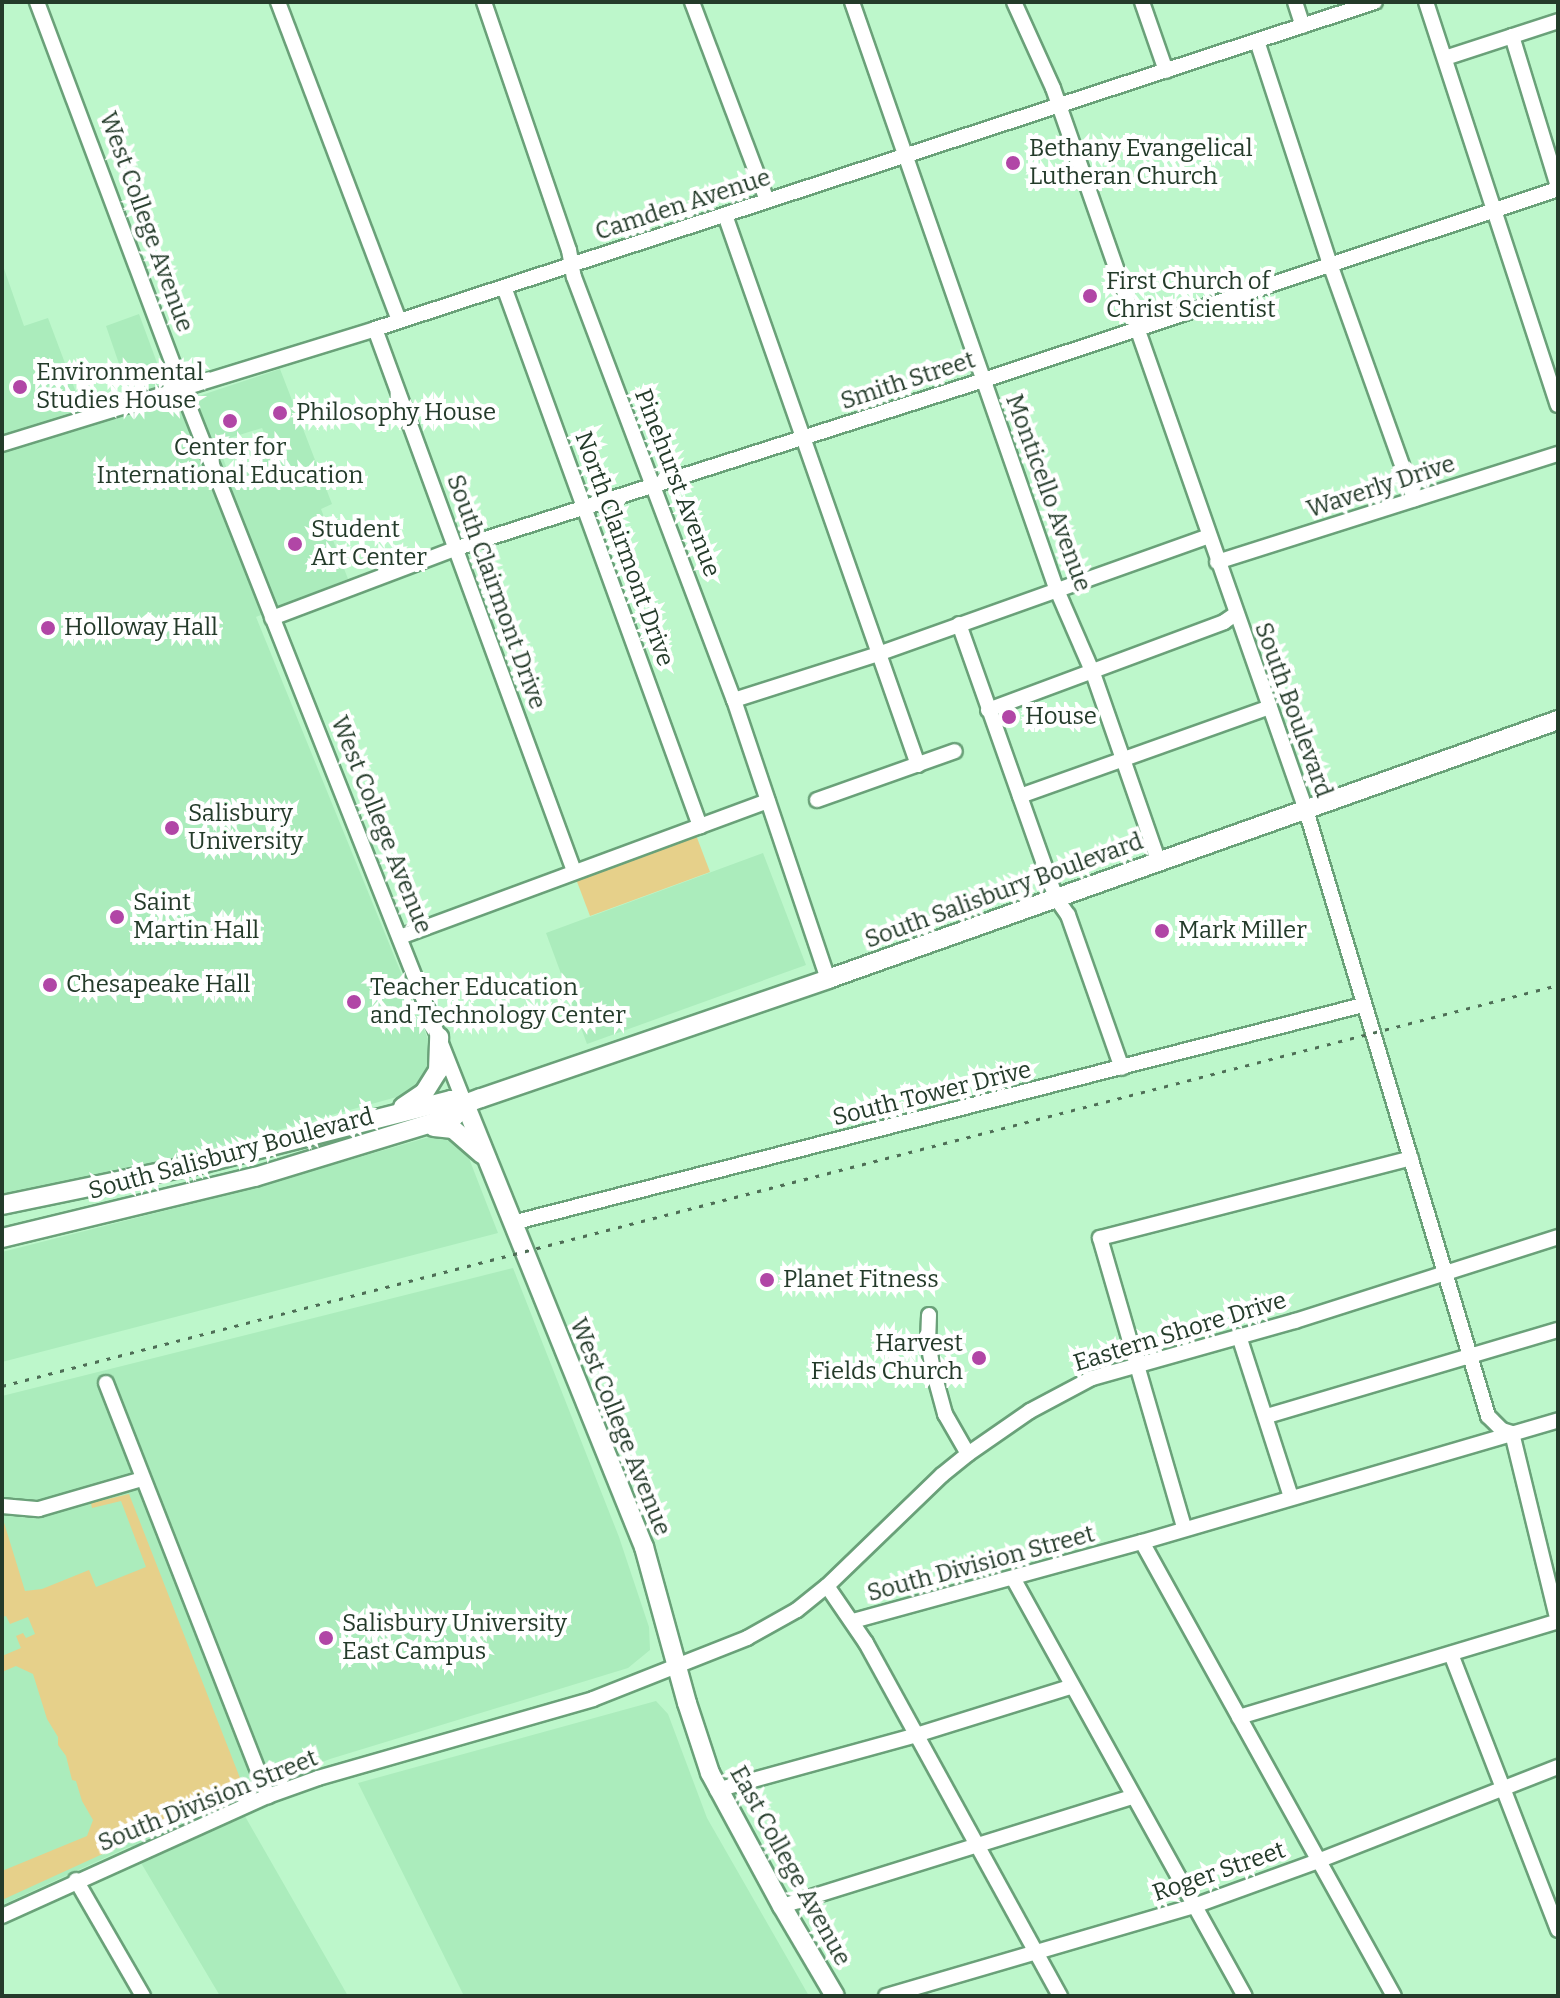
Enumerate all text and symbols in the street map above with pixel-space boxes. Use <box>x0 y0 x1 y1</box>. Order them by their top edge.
street label: West College Avenue <box>93 108 199 336</box>
place label: Bethany Evangelical Lutheran Church <box>1029 135 1253 191</box>
marker: Bethany Evangelical Lutheran Church <box>1004 154 1022 172</box>
street label: Camden Avenue <box>592 163 774 247</box>
place label: First Church of Christ Scientist <box>1106 268 1276 324</box>
marker: First Church of Christ Scientist <box>1081 287 1099 305</box>
street label: Smith Street <box>837 346 979 416</box>
place label: Environmental Studies House <box>36 359 204 415</box>
marker: Environmental Studies House <box>11 378 29 396</box>
street label: Pinehurst Avenue <box>628 385 726 581</box>
street label: Monticello Avenue <box>999 391 1097 595</box>
place label: Philosophy House <box>296 399 496 427</box>
marker: Philosophy House <box>271 404 289 422</box>
marker: Center for International Education <box>221 412 239 430</box>
street label: North Clairmont Drive <box>568 428 680 670</box>
place label: Center for International Education <box>97 434 363 490</box>
street label: Waverly Drive <box>1303 450 1459 524</box>
street label: South Clairmont Drive <box>440 471 552 713</box>
place label: Student Art Center <box>311 516 427 572</box>
marker: Student Art Center <box>286 535 304 553</box>
place label: Holloway Hall <box>64 614 218 642</box>
marker: Holloway Hall <box>39 619 57 637</box>
street label: South Boulevard <box>1248 619 1338 801</box>
place label: House <box>1025 703 1097 731</box>
marker: House <box>1000 708 1018 726</box>
street label: West College Avenue <box>324 712 438 938</box>
place label: Salisbury University <box>188 800 303 856</box>
marker: Salisbury University <box>163 819 181 837</box>
street label: South Salisbury Boulevard <box>861 827 1147 955</box>
place label: Saint Martin Hall <box>133 889 259 945</box>
marker: Saint Martin Hall <box>108 908 126 926</box>
place label: Mark Miller <box>1178 917 1307 945</box>
marker: Mark Miller <box>1153 922 1171 940</box>
place label: Chesapeake Hall <box>66 971 250 999</box>
place label: Teacher Education and Technology Center <box>370 974 626 1030</box>
marker: Chesapeake Hall <box>41 976 59 994</box>
marker: Teacher Education and Technology Center <box>345 993 363 1011</box>
street label: South Tower Drive <box>830 1055 1034 1133</box>
street label: South Salisbury Boulevard <box>85 1102 377 1206</box>
place label: Planet Fitness <box>783 1266 939 1294</box>
marker: Planet Fitness <box>758 1271 776 1289</box>
street label: Eastern Shore Drive <box>1070 1286 1290 1378</box>
street label: West College Avenue <box>563 1314 677 1540</box>
place label: Harvest Fields Church <box>811 1330 963 1386</box>
marker: Harvest Fields Church <box>970 1349 988 1367</box>
street label: South Division Street <box>864 1520 1098 1608</box>
place label: Salisbury University East Campus <box>342 1610 567 1666</box>
marker: Salisbury University East Campus <box>317 1629 335 1647</box>
street label: South Division Street <box>94 1744 322 1858</box>
street label: East College Avenue <box>723 1761 857 1971</box>
street label: Roger Street <box>1149 1836 1289 1908</box>

